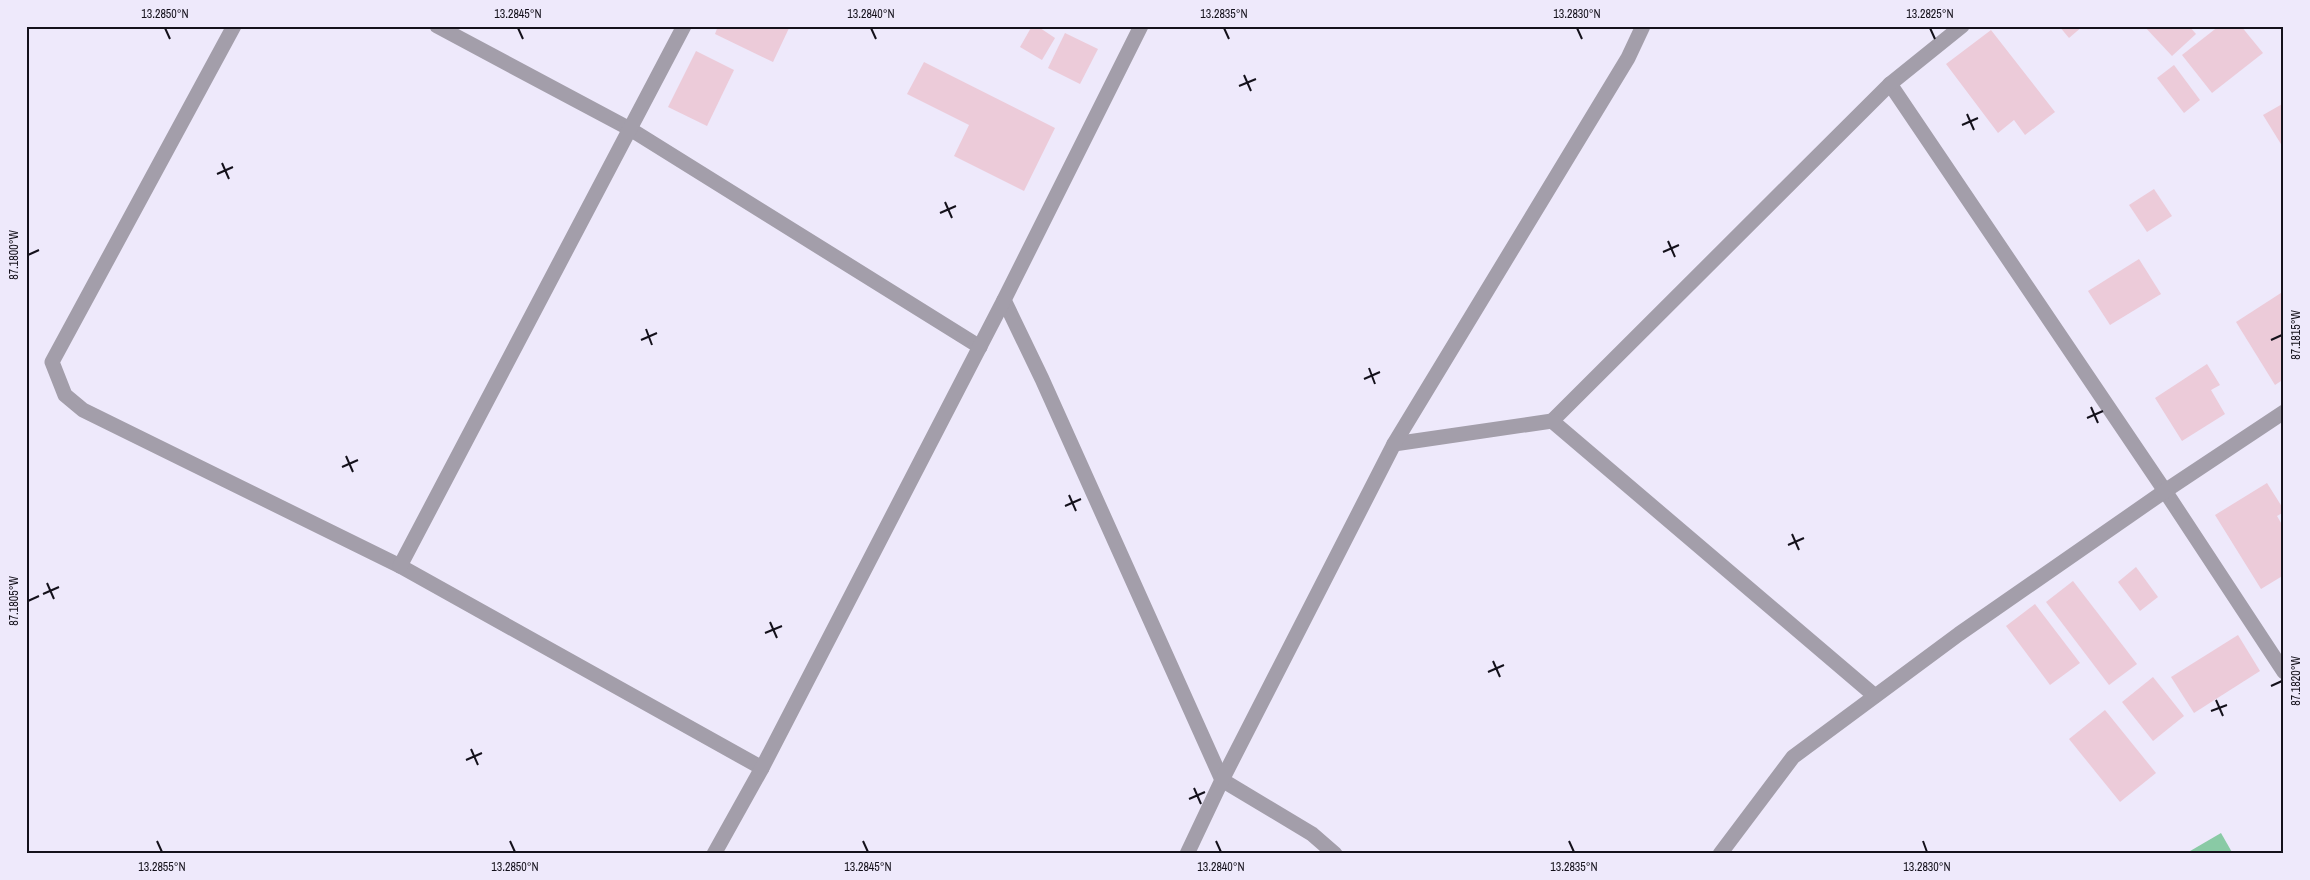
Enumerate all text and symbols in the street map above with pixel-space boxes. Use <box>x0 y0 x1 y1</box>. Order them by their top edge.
text: 13.2850°N <box>141 6 189 22</box>
text: 13.2845°N <box>494 6 542 22</box>
text: 13.2840°N <box>847 6 895 22</box>
text: 13.2835°N <box>1200 6 1248 22</box>
text: 13.2830°N <box>1553 6 1601 22</box>
text: 13.2825°N <box>1906 6 1954 22</box>
text: 87.1800°W <box>6 229 22 280</box>
text: 87.1815°W <box>2288 309 2304 360</box>
text: 87.1805°W <box>6 575 22 626</box>
text: 87.1820°W <box>2288 655 2304 706</box>
text: 13.2855°N <box>138 859 186 875</box>
text: 13.2850°N <box>491 859 539 875</box>
text: 13.2845°N <box>844 859 892 875</box>
text: 13.2840°N <box>1197 859 1245 875</box>
text: 13.2835°N <box>1550 859 1598 875</box>
text: 13.2830°N <box>1903 859 1951 875</box>

